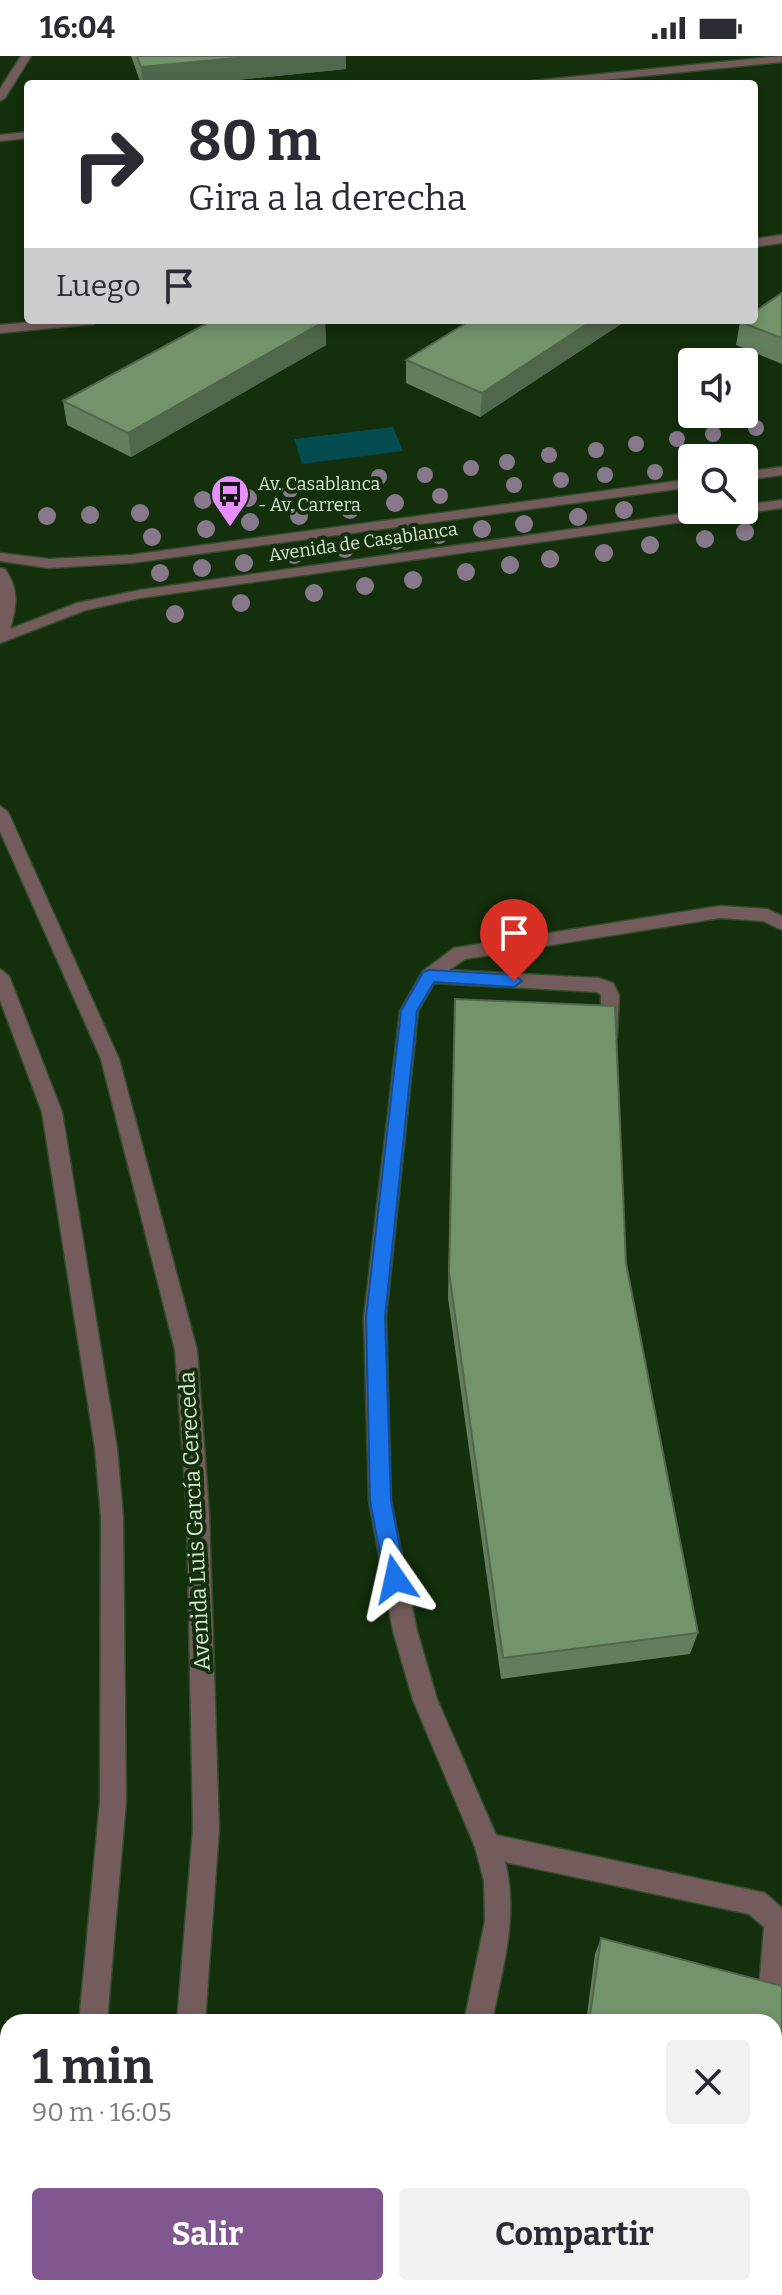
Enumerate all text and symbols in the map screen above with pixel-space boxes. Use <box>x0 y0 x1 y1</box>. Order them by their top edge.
text: 16:04 <box>40 10 115 46</box>
text: 80 m <box>188 108 321 175</box>
icon: right <box>56 112 160 216</box>
text: Gira a la derecha <box>188 176 466 220</box>
icon: arrive <box>157 264 201 308</box>
text: Luego <box>56 268 141 304</box>
map controls <box>678 348 758 524</box>
button: sound <box>678 348 758 428</box>
button: search <box>678 444 758 524</box>
bus stop icon: Av. Casablanca - Av. Carrera <box>209 473 251 528</box>
place label: Av. Casablanca - Av. Carrera <box>258 473 381 516</box>
street label: Avenida de Casablanca <box>267 518 459 566</box>
pin <box>480 899 548 981</box>
icon: arrive <box>492 911 536 955</box>
street label: Avenida Luis García Cereceda <box>173 1371 216 1671</box>
position arrow <box>353 1537 437 1621</box>
text: 1 min <box>32 2038 153 2096</box>
button: close <box>666 2040 750 2124</box>
text: 90 m · 16:05 <box>32 2097 172 2128</box>
button: Salir <box>32 2188 383 2280</box>
button: Compartir <box>399 2188 750 2280</box>

